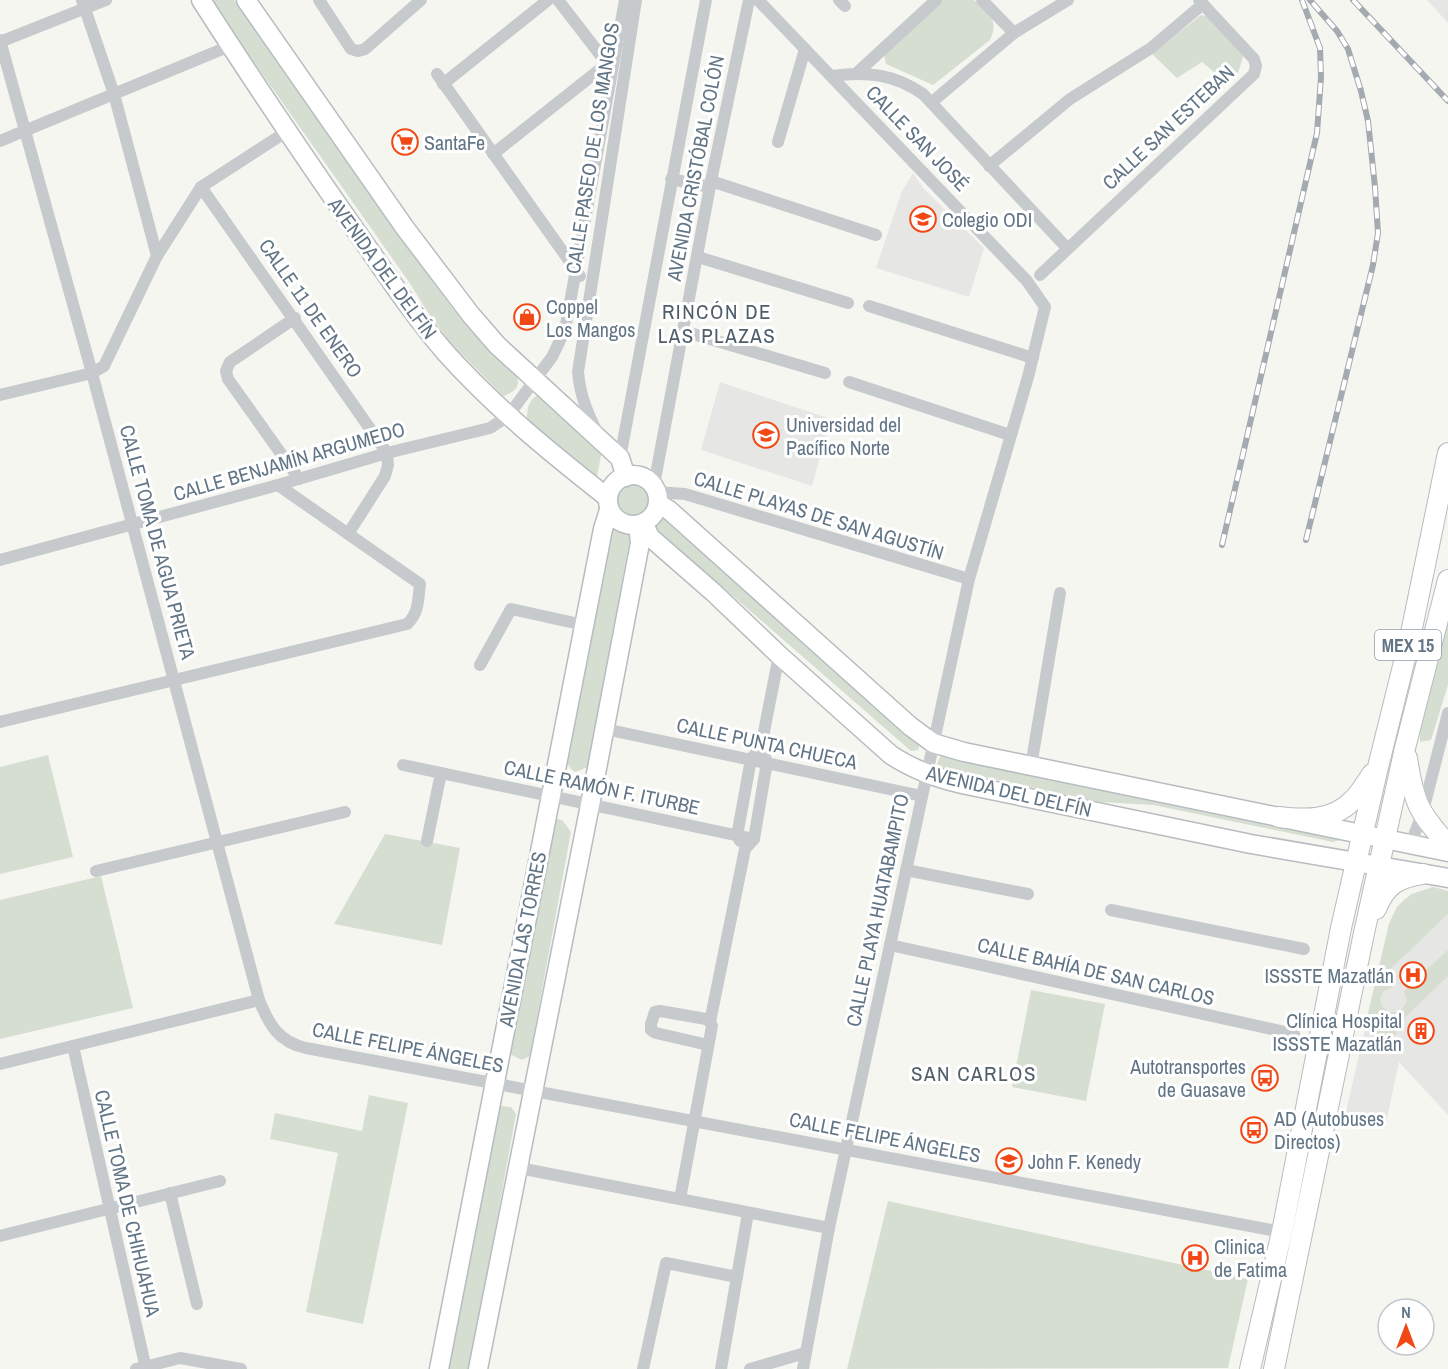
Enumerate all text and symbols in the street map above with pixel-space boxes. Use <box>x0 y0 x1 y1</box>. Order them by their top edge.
street label: CALLE PASEO DE LOS MANGOS <box>559 20 625 276</box>
street label: AVENIDA CRISTÓBAL COLÓN <box>660 53 730 284</box>
street label: CALLE SAN ESTEBAN <box>1096 59 1240 195</box>
street label: CALLE SAN JOSÉ <box>860 79 976 197</box>
supermarket icon: SantaFe <box>390 127 420 157</box>
place label: SantaFe <box>424 129 485 156</box>
street label: AVENIDA DEL DELFÍN <box>322 191 443 344</box>
school or university icon: Colegio ODI <box>908 204 938 234</box>
place label: Colegio ODI <box>942 206 1032 233</box>
street label: CALLE 11 DE ENERO <box>253 233 369 383</box>
place label: Coppel Los Mangos <box>546 293 635 343</box>
district label: RINCÓN DE LAS PLAZAS <box>658 297 776 350</box>
shop icon: Coppel Los Mangos <box>512 302 542 332</box>
place label: Universidad del Pacífico Norte <box>786 411 901 461</box>
street label: CALLE BENJAMÍN ARGUMEDO <box>170 415 408 507</box>
school or university icon: Universidad del Pacífico Norte <box>751 420 781 450</box>
street label: CALLE TOMA DE AGUA PRIETA <box>114 422 202 662</box>
street label: CALLE PLAYAS DE SAN AGUSTÍN <box>691 464 947 566</box>
road number: MEX 15 <box>1375 630 1441 660</box>
street label: CALLE PUNTA CHUECA <box>674 711 860 775</box>
street label: CALLE RAMÓN F. ITURBE <box>502 753 702 821</box>
street label: AVENIDA DEL DELFÍN <box>923 759 1094 823</box>
street label: CALLE PLAYA HUATABAMPITO <box>839 791 915 1029</box>
street label: AVENIDA LAS TORRES <box>492 849 552 1030</box>
street label: CALLE BAHÍA DE SAN CARLOS <box>975 931 1217 1011</box>
hospital icon: ISSSTE Mazatlán <box>1398 960 1428 990</box>
place label: ISSSTE Mazatlán <box>1265 962 1394 989</box>
place label: Clínica Hospital ISSSTE Mazatlán <box>1273 1007 1402 1057</box>
street label: CALLE FELIPE ÁNGELES <box>310 1015 506 1079</box>
building icon: Clínica Hospital ISSSTE Mazatlán <box>1406 1016 1436 1046</box>
place label: Autotransportes de Guasave <box>1129 1053 1246 1103</box>
district label: SAN CARLOS <box>911 1059 1037 1088</box>
bus stop icon: Autotransportes de Guasave <box>1250 1063 1280 1093</box>
street label: CALLE TOMA DE CHIHUAHUA <box>89 1087 167 1319</box>
street label: CALLE FELIPE ÁNGELES <box>787 1105 983 1169</box>
place label: AD (Autobuses Directos) <box>1273 1105 1384 1155</box>
bus stop icon: AD (Autobuses Directos) <box>1239 1115 1269 1145</box>
school or university icon: John F. Kenedy <box>994 1146 1024 1176</box>
place label: John F. Kenedy <box>1028 1148 1142 1175</box>
place label: Clinica de Fatima <box>1214 1233 1287 1283</box>
hospital icon: Clinica de Fatima <box>1180 1243 1210 1273</box>
north arrow <box>1376 1297 1436 1357</box>
text: N <box>1401 1301 1411 1323</box>

